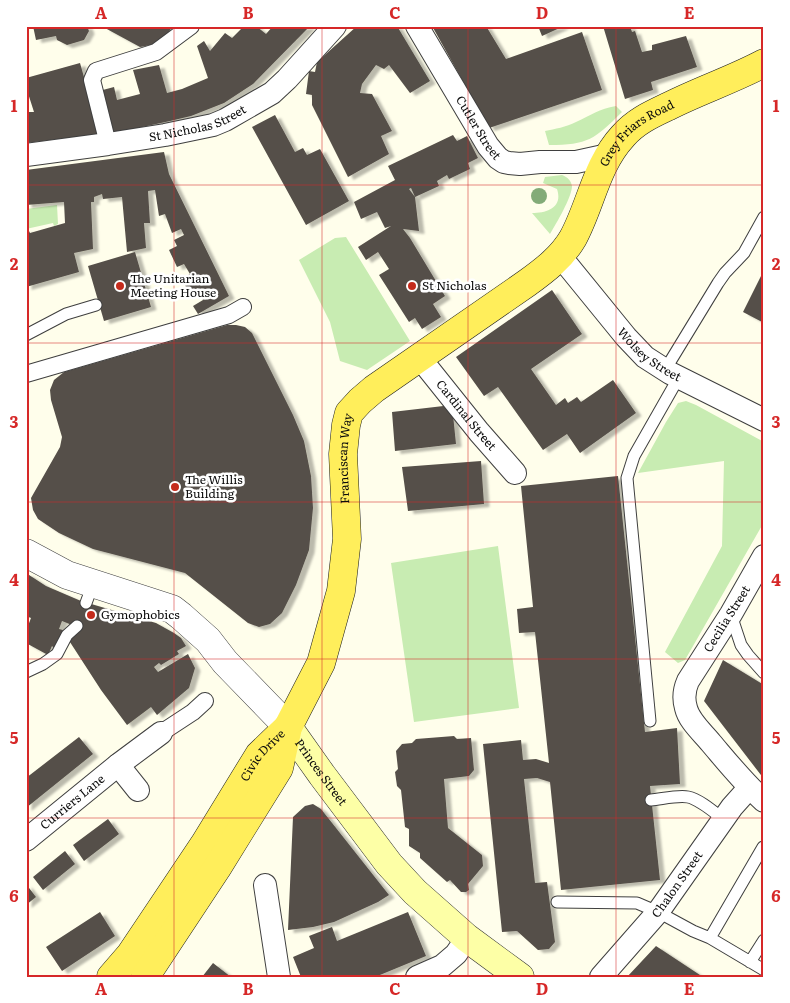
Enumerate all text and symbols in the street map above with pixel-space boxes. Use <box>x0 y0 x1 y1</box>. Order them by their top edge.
text: A <box>95 0 107 24</box>
text: B <box>242 0 254 24</box>
text: C <box>389 0 401 24</box>
text: D <box>536 0 548 24</box>
text: E <box>684 0 695 24</box>
street label: Cutler Street <box>452 92 506 164</box>
text: 1 <box>11 93 18 117</box>
text: 1 <box>773 93 780 117</box>
street label: Grey Friars Road <box>594 95 677 169</box>
street label: St Nicholas Street <box>148 100 249 145</box>
text: 2 <box>10 251 19 275</box>
text: 2 <box>772 251 781 275</box>
place label: The Unitarian Meeting House <box>130 269 216 301</box>
place label: St Nicholas <box>422 276 487 294</box>
marker: The Unitarian Meeting House <box>114 280 126 292</box>
marker: St Nicholas <box>406 280 418 292</box>
street label: Wolsey Street <box>614 323 685 385</box>
street label: Cardinal Street <box>432 375 501 454</box>
text: 3 <box>10 409 19 433</box>
text: 3 <box>772 409 781 433</box>
street label: Franciscan Way <box>333 411 357 504</box>
place label: The Willis Building <box>185 470 243 502</box>
marker: The Willis Building <box>169 481 181 493</box>
text: 4 <box>9 567 19 591</box>
text: 4 <box>771 567 781 591</box>
street label: Cecilia Street <box>698 581 754 655</box>
place label: Gymophobics <box>101 605 180 623</box>
marker: Gymophobics <box>85 609 97 621</box>
text: 5 <box>10 725 19 749</box>
street label: Civic Drive <box>235 725 289 784</box>
text: 5 <box>772 725 781 749</box>
street label: Princes Street <box>291 735 352 809</box>
street label: Curriers Lane <box>36 769 108 833</box>
street label: Chalon Street <box>647 847 706 921</box>
text: 6 <box>9 883 19 907</box>
text: 6 <box>771 883 781 907</box>
text: A <box>95 976 107 1000</box>
text: B <box>242 976 254 1000</box>
text: C <box>389 976 401 1000</box>
text: D <box>536 976 548 1000</box>
text: E <box>684 976 695 1000</box>

